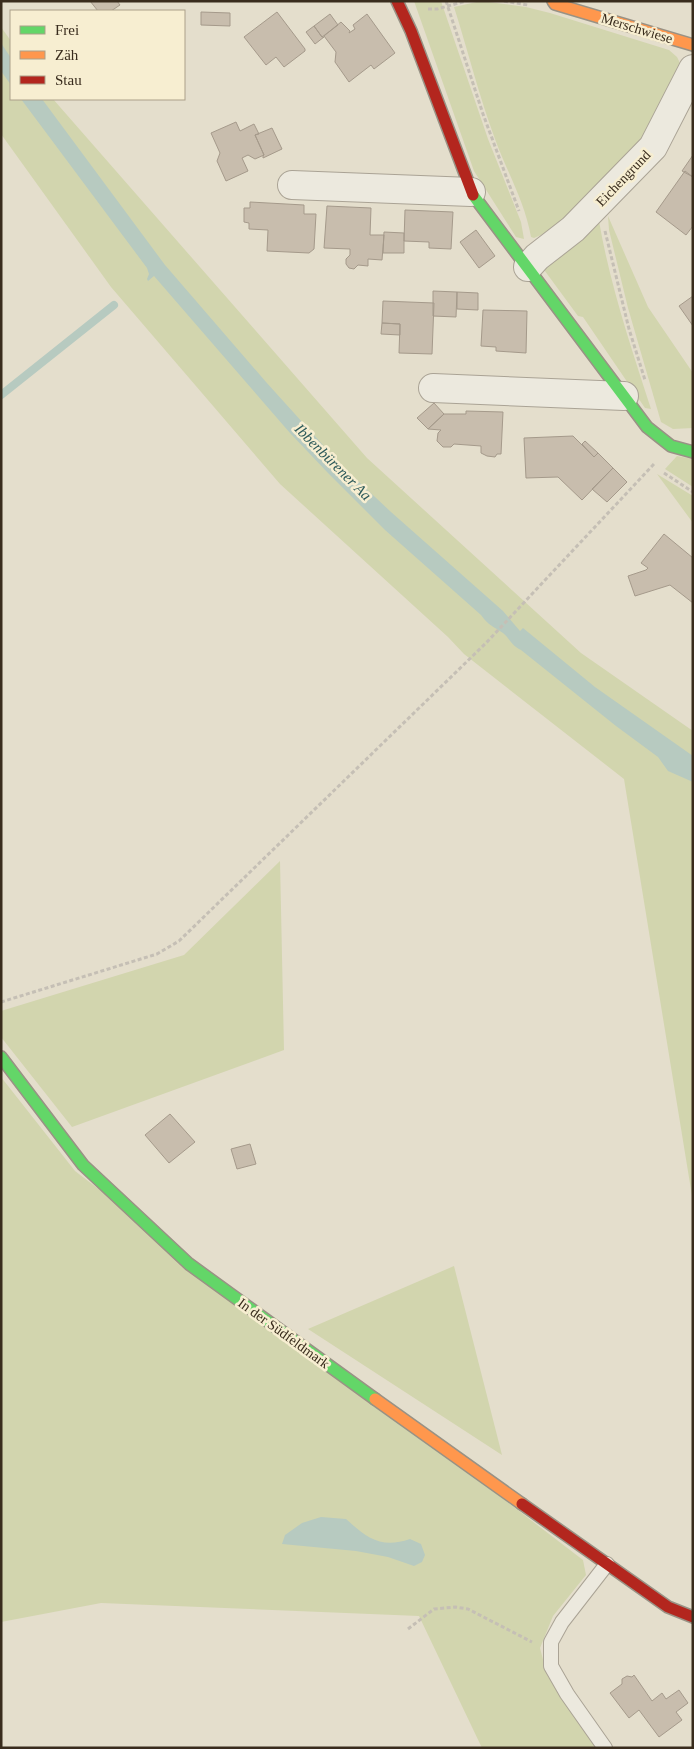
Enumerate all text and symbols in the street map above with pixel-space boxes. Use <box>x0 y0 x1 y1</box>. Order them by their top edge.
legend <box>10 10 185 100</box>
street label: Merschwiese <box>599 11 674 46</box>
text: Frei <box>55 22 79 38</box>
text: Zäh <box>55 47 79 63</box>
text: Stau <box>55 72 82 88</box>
street label: Eichengrund <box>593 147 654 209</box>
water label: Ibbenbürener Aa <box>291 420 374 503</box>
street label: In der Südfeldmark <box>235 1295 332 1371</box>

